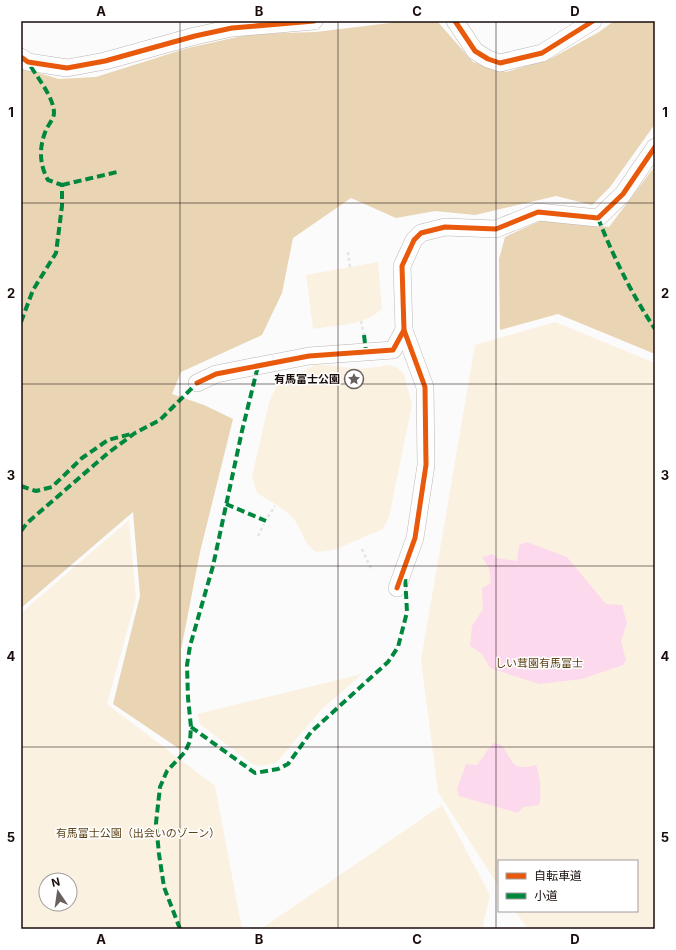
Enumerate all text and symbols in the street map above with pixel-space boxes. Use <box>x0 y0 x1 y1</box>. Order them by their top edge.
text: A <box>96 3 106 19</box>
text: B <box>255 3 264 19</box>
text: C <box>412 3 422 19</box>
text: D <box>570 3 580 19</box>
text: 1 <box>8 104 14 120</box>
text: 1 <box>662 104 668 120</box>
text: 2 <box>7 285 15 301</box>
text: 2 <box>661 285 669 301</box>
place icon: 有馬富士公園 <box>343 368 365 390</box>
place label: 有馬富士公園 <box>274 372 340 386</box>
text: 3 <box>7 467 15 483</box>
text: 3 <box>661 467 669 483</box>
text: 4 <box>7 648 16 664</box>
text: 4 <box>661 648 670 664</box>
park label: しい茸園有馬富士 <box>495 656 583 670</box>
park label: 有馬富士公園（出会いのゾーン） <box>56 826 220 840</box>
text: 5 <box>7 829 15 845</box>
text: 5 <box>661 829 669 845</box>
legend <box>498 860 638 912</box>
text: 自転車道 <box>534 868 582 883</box>
north arrow <box>38 872 78 912</box>
text: N <box>50 874 61 890</box>
text: 小道 <box>534 888 558 903</box>
text: A <box>96 931 106 947</box>
text: B <box>255 931 264 947</box>
text: C <box>412 931 422 947</box>
text: D <box>570 931 580 947</box>

